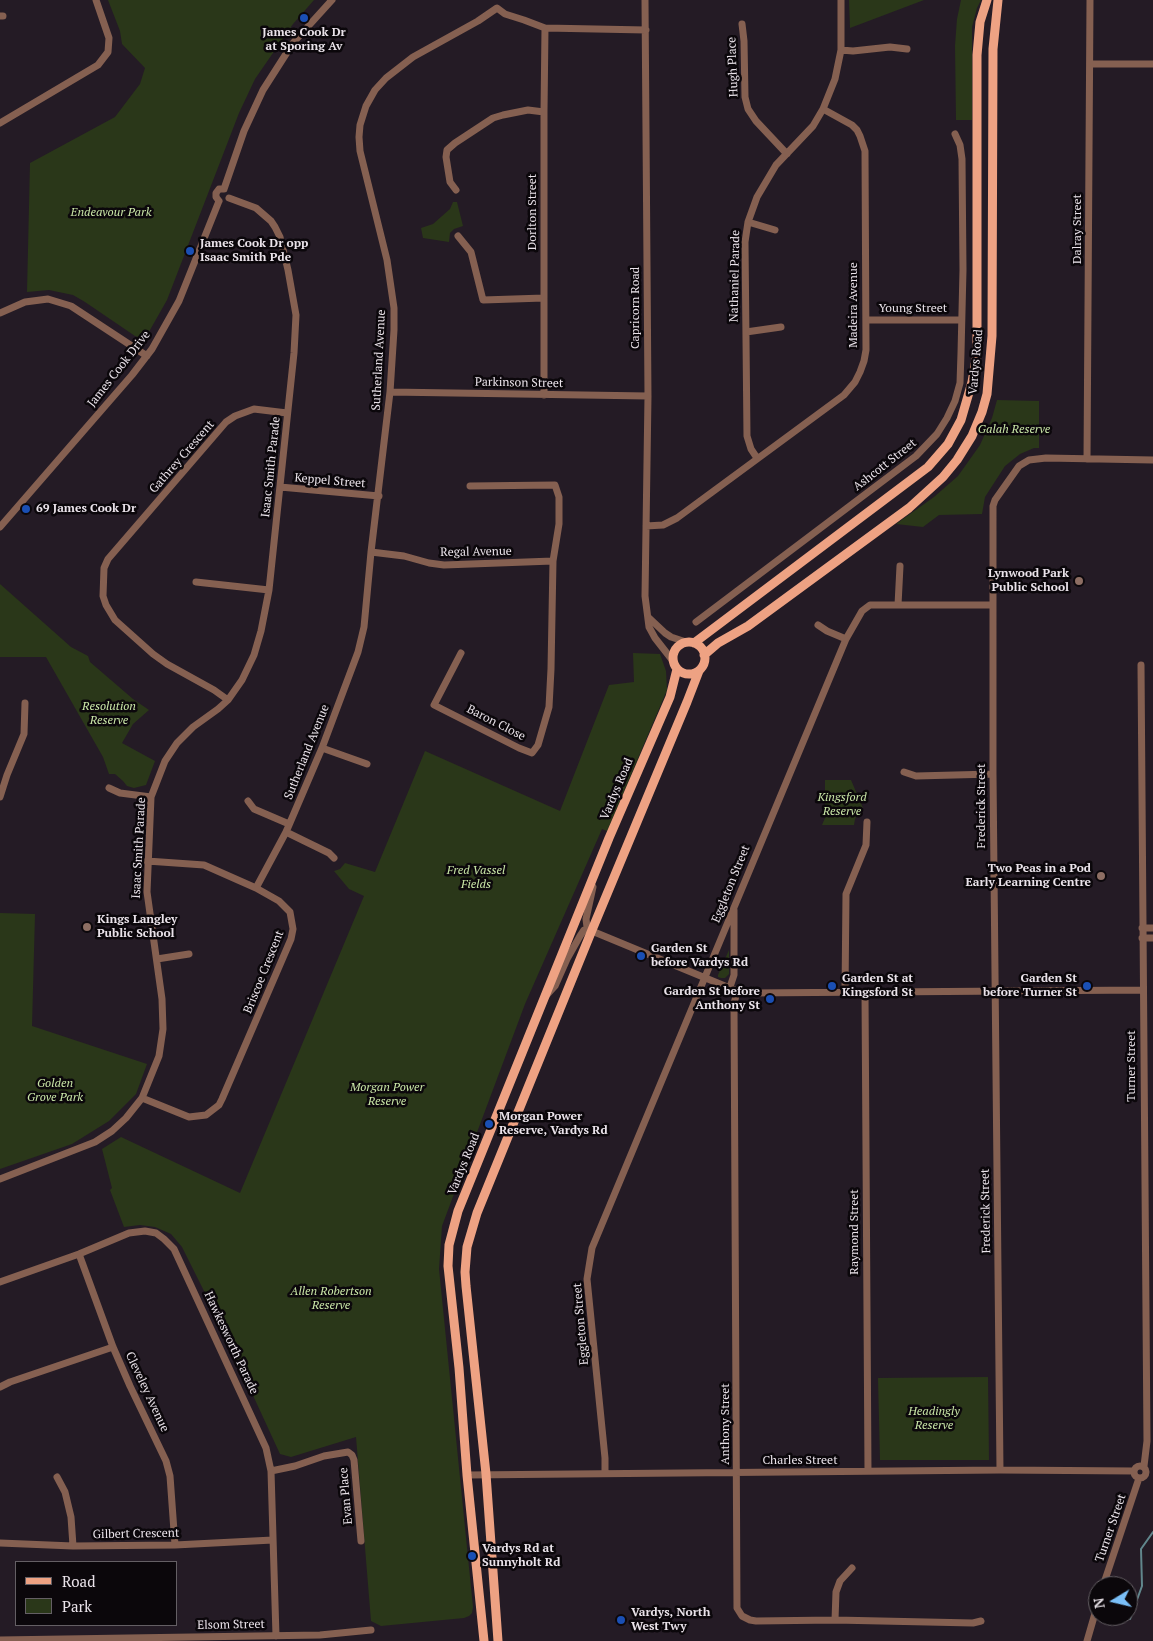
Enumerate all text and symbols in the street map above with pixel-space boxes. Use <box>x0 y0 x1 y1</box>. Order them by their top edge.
marker: James Cook Dr at Sporing Av <box>298 12 310 24</box>
place label: James Cook Dr at Sporing Av <box>262 26 346 54</box>
street label: Hugh Place <box>725 37 741 97</box>
street label: Dorlton Street <box>526 174 540 250</box>
street label: Dalray Street <box>1071 194 1085 264</box>
park label: Endeavour Park <box>71 206 151 220</box>
street label: Nathaniel Parade <box>727 230 743 322</box>
place label: James Cook Dr opp Isaac Smith Pde <box>200 237 308 265</box>
marker: James Cook Dr opp Isaac Smith Pde <box>184 245 196 257</box>
street label: Madeira Avenue <box>847 262 861 348</box>
street label: Capricorn Road <box>629 267 643 349</box>
street label: Young Street <box>879 302 947 316</box>
street label: Sutherland Avenue <box>369 309 389 411</box>
street label: James Cook Drive <box>85 328 153 410</box>
street label: Vardys Road <box>966 329 986 395</box>
street label: Parkinson Street <box>475 375 563 391</box>
street label: Isaac Smith Parade <box>259 416 283 518</box>
street label: Gathrey Crescent <box>146 418 218 496</box>
park label: Galah Reserve <box>978 423 1050 437</box>
street label: Ashcott Street <box>851 436 919 494</box>
street label: Keppel Street <box>294 471 366 491</box>
place label: 69 James Cook Dr <box>36 502 136 516</box>
marker: 69 James Cook Dr <box>20 503 32 515</box>
street label: Regal Avenue <box>440 544 512 560</box>
place label: Lynwood Park Public School <box>988 567 1069 595</box>
marker: Lynwood Park Public School <box>1073 575 1085 587</box>
park label: Resolution Reserve <box>82 700 136 728</box>
street label: Sutherland Avenue <box>281 702 333 802</box>
street label: Baron Close <box>464 702 528 744</box>
street label: Vardys Road <box>598 756 636 822</box>
street label: Frederick Street <box>975 764 989 848</box>
park label: Kingsford Reserve <box>817 791 867 819</box>
street label: Isaac Smith Parade <box>129 797 149 899</box>
street label: Eggleton Street <box>709 843 753 925</box>
place label: Two Peas in a Pod Early Learning Centre <box>965 862 1091 890</box>
park label: Fred Vassel Fields <box>447 864 505 892</box>
marker: Two Peas in a Pod Early Learning Centre <box>1095 870 1107 882</box>
place label: Kings Langley Public School <box>97 913 177 941</box>
marker: Kings Langley Public School <box>81 921 93 933</box>
street label: Briscoe Crescent <box>241 928 287 1016</box>
place label: Garden St before Vardys Rd <box>651 942 748 970</box>
marker: Garden St before Vardys Rd <box>635 950 647 962</box>
place label: Garden St at Kingsford St <box>842 972 913 1000</box>
place label: Garden St before Turner St <box>983 972 1077 1000</box>
marker: Garden St at Kingsford St <box>826 980 838 992</box>
marker: Garden St before Turner St <box>1081 980 1093 992</box>
place label: Garden St before Anthony St <box>664 985 760 1013</box>
marker: Garden St before Anthony St <box>764 993 776 1005</box>
street label: Turner Street <box>1125 1030 1139 1102</box>
park label: Golden Grove Park <box>27 1077 83 1105</box>
park label: Morgan Power Reserve <box>350 1081 424 1109</box>
place label: Morgan Power Reserve, Vardys Rd <box>499 1110 608 1138</box>
marker: Morgan Power Reserve, Vardys Rd <box>483 1118 495 1130</box>
street label: Vardys Road <box>445 1131 483 1197</box>
street label: Frederick Street <box>978 1168 994 1254</box>
street label: Raymond Street <box>848 1189 862 1275</box>
street label: Eggleton Street <box>570 1282 592 1366</box>
park label: Allen Robertson Reserve <box>290 1285 372 1313</box>
street label: Hawkesworth Parade <box>201 1289 261 1397</box>
street label: Cleveley Avenue <box>122 1350 172 1434</box>
street label: Anthony Street <box>719 1383 733 1465</box>
park label: Headingly Reserve <box>908 1405 960 1433</box>
street label: Charles Street <box>762 1454 838 1468</box>
street label: Evan Place <box>336 1467 356 1525</box>
street label: Turner Street <box>1093 1492 1129 1564</box>
street label: Gilbert Crescent <box>93 1526 179 1542</box>
place label: Vardys Rd at Sunnyholt Rd <box>482 1542 560 1570</box>
marker: Vardys Rd at Sunnyholt Rd <box>466 1550 478 1562</box>
legend <box>15 1561 178 1626</box>
text: Road <box>62 1571 95 1591</box>
north arrow <box>1088 1576 1138 1626</box>
text: Park <box>62 1596 92 1616</box>
text: N <box>1088 1597 1109 1610</box>
place label: Vardys, North West Twy <box>631 1606 710 1634</box>
marker: Vardys, North West Twy <box>615 1614 627 1626</box>
street label: Elsom Street <box>197 1617 265 1633</box>

